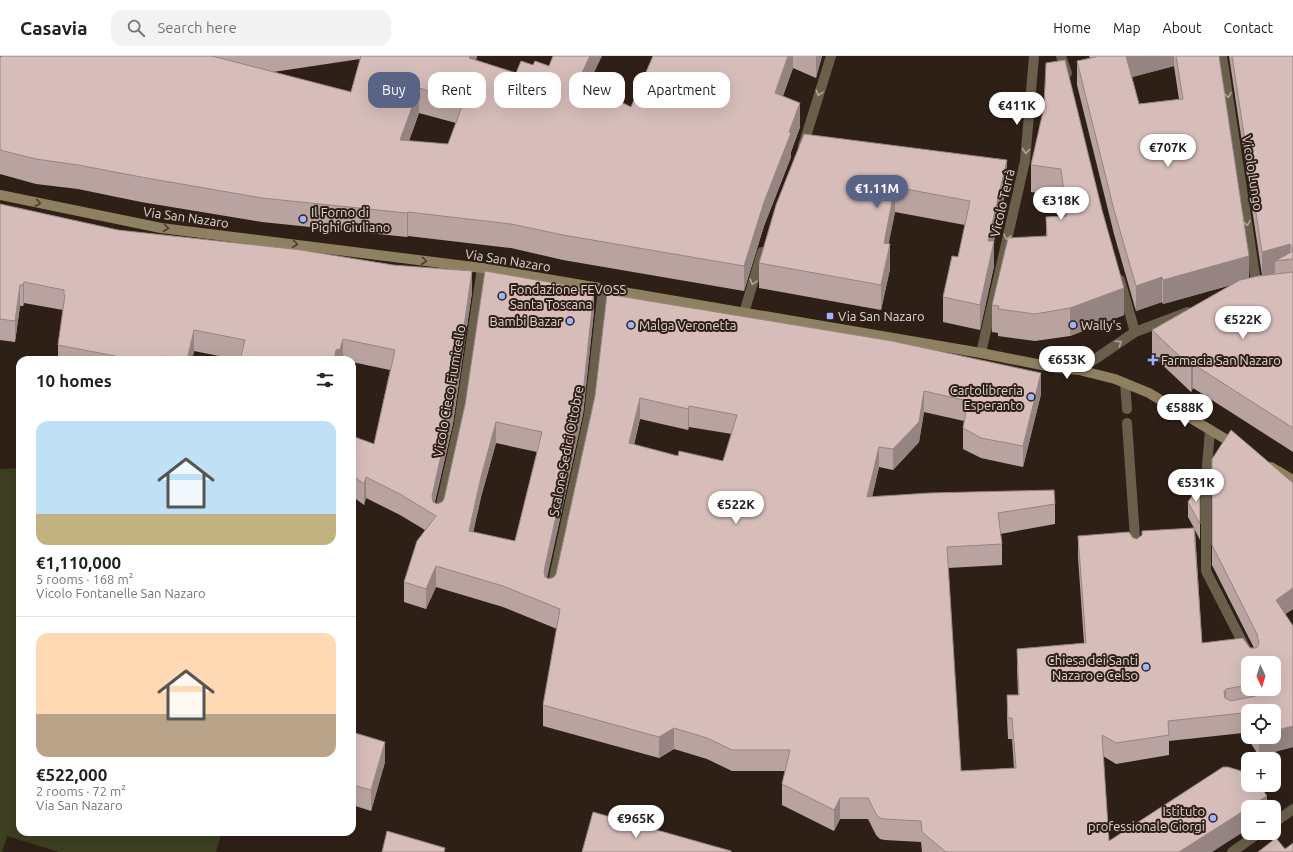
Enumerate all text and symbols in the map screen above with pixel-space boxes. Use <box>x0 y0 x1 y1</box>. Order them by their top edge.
search box <box>111 10 391 46</box>
text: Casavia <box>20 17 87 39</box>
icon: search <box>125 17 147 39</box>
text: Search here <box>157 19 237 36</box>
text: Home <box>1053 20 1091 36</box>
text: Map <box>1113 20 1141 36</box>
text: About <box>1163 20 1202 36</box>
text: Contact <box>1224 20 1273 36</box>
chip: Buy <box>368 72 420 108</box>
chip: Rent <box>428 72 486 108</box>
chip: Filters <box>494 72 561 108</box>
chip: New <box>569 72 625 108</box>
chip: Apartment <box>633 72 730 108</box>
one-way arrow <box>815 90 824 97</box>
one-way arrow <box>1223 91 1232 98</box>
pin: €411K <box>989 92 1045 126</box>
text: €411K <box>998 98 1036 112</box>
pin: €707K <box>1140 134 1196 168</box>
street label: Vicolo Lungo <box>1240 134 1266 212</box>
text: €707K <box>1149 140 1187 154</box>
one-way arrow <box>1021 148 1030 154</box>
street label: Vicolo Terrà <box>987 167 1017 239</box>
pin: €1.11M <box>844 175 910 209</box>
text: €1.11M <box>855 181 899 195</box>
pin: €318K <box>1033 187 1089 221</box>
text: €318K <box>1042 193 1080 207</box>
one-way arrow <box>35 198 41 207</box>
street label: Via San Nazaro <box>142 204 230 230</box>
place label: Il Forno di Pighi Giuliano <box>311 205 390 234</box>
marker: Il Forno di Pighi Giuliano <box>298 214 308 224</box>
one-way arrow <box>1242 220 1251 226</box>
one-way arrow <box>163 223 169 232</box>
one-way arrow <box>1004 234 1012 240</box>
one-way arrow <box>292 240 298 249</box>
street label: Via San Nazaro <box>464 246 552 274</box>
one-way arrow <box>421 256 427 265</box>
one-way arrow <box>749 278 758 285</box>
place label: Fondazione FEVOSS Santa Toscana <box>510 282 627 311</box>
marker: Fondazione FEVOSS Santa Toscana <box>497 291 507 301</box>
pin: €522K <box>1215 306 1271 340</box>
place label: Via San Nazaro <box>838 309 925 323</box>
marker: Via San Nazaro <box>825 311 835 321</box>
text: €522K <box>1224 312 1262 326</box>
place label: Bambi Bazar <box>490 314 562 328</box>
marker: Bambi Bazar <box>565 316 575 326</box>
place label: Malga Veronetta <box>639 318 736 332</box>
place label: Wally's <box>1081 318 1122 332</box>
marker: Malga Veronetta <box>626 320 636 330</box>
marker: Wally's <box>1068 320 1078 330</box>
street label: Vicolo Cieco Fiumicello <box>430 324 468 458</box>
one-way arrow <box>1114 341 1121 348</box>
pin: €653K <box>1039 346 1095 380</box>
text: €653K <box>1048 352 1086 366</box>
place label: Farmacia San Nazaro <box>1161 353 1281 367</box>
marker: Farmacia San Nazaro <box>1148 355 1158 365</box>
icon: filters <box>314 369 336 391</box>
text: 10 homes <box>36 371 112 390</box>
place label: Cartolibreria Esperanto <box>950 383 1023 412</box>
street label: Scalone Sedici Ottobre <box>546 385 586 517</box>
marker: Cartolibreria Esperanto <box>1026 392 1036 402</box>
pin: €588K <box>1157 394 1213 428</box>
text: €588K <box>1166 400 1204 414</box>
icon: home <box>150 447 222 519</box>
pin: €531K <box>1168 469 1224 503</box>
text: €531K <box>1177 475 1215 489</box>
pin: €522K <box>708 491 764 525</box>
text: €522K <box>717 497 755 511</box>
text: €1,110,000 <box>36 553 121 572</box>
text: 5 rooms · 168 m² <box>36 572 133 586</box>
text: Vicolo Fontanelle San Nazaro <box>36 586 206 600</box>
place label: Chiesa dei Santi Nazaro e Celso <box>1047 653 1138 682</box>
north arrow <box>1241 656 1281 696</box>
map controls <box>1241 656 1281 840</box>
icon: home <box>150 659 222 731</box>
marker: Chiesa dei Santi Nazaro e Celso <box>1141 662 1151 672</box>
button: locate <box>1241 704 1281 744</box>
button: + <box>1241 752 1281 792</box>
text: €522,000 <box>36 765 107 784</box>
text: 2 rooms · 72 m² <box>36 784 126 798</box>
text: Via San Nazaro <box>36 798 123 812</box>
button: − <box>1241 800 1281 840</box>
place label: Istituto professionale Giorgi <box>1088 804 1205 833</box>
pin: €965K <box>608 805 664 839</box>
text: €965K <box>617 811 655 825</box>
marker: Istituto professionale Giorgi <box>1208 813 1218 823</box>

